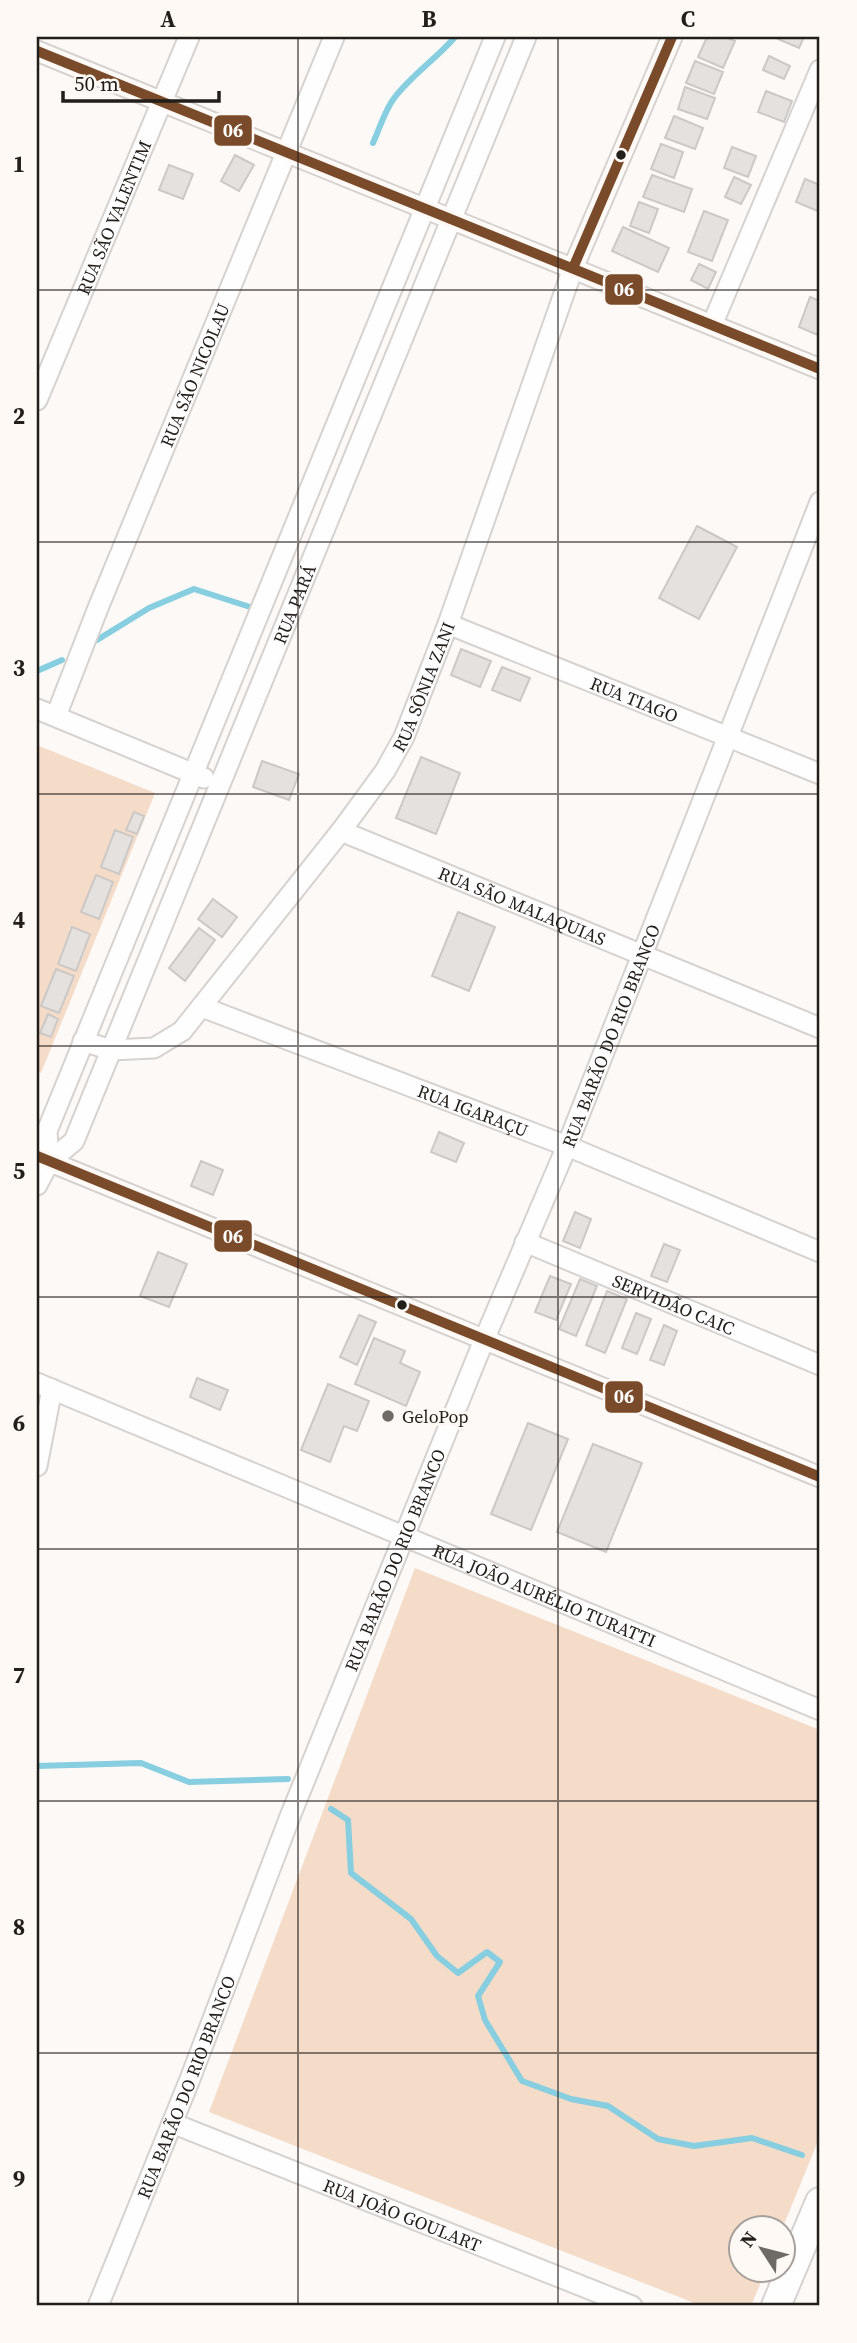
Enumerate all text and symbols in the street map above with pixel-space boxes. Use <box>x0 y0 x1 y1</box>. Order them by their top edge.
text: A <box>160 3 176 35</box>
text: B <box>422 3 437 35</box>
text: C <box>681 3 695 35</box>
scale bar <box>63 60 219 104</box>
text: 50 m <box>74 69 119 98</box>
line badge: 06 <box>213 114 253 147</box>
text: 06 <box>223 117 243 143</box>
street label: RUA SÃO VALENTIM <box>70 136 157 299</box>
text: 1 <box>13 148 25 180</box>
unlabelled marker <box>614 148 628 162</box>
line badge: 06 <box>604 273 644 306</box>
text: 06 <box>614 276 634 302</box>
street label: RUA SÃO NICOLAU <box>153 299 235 451</box>
text: 2 <box>13 400 25 432</box>
street label: RUA PARÁ <box>266 560 321 648</box>
street label: RUA SÔNIA ZANI <box>386 618 460 756</box>
text: 3 <box>13 652 25 684</box>
street label: RUA TIAGO <box>587 670 682 728</box>
street label: RUA SÃO MALAQUIAS <box>435 860 610 951</box>
text: 4 <box>13 904 25 936</box>
street label: RUA BARÃO DO RIO BRANCO <box>555 920 666 1151</box>
street label: RUA IGARAÇU <box>414 1078 532 1143</box>
text: 5 <box>13 1155 25 1187</box>
line badge: 06 <box>213 1219 253 1253</box>
text: 06 <box>223 1223 243 1249</box>
street label: SERVIDÃO CAIC <box>609 1267 738 1341</box>
unlabelled marker <box>395 1298 409 1312</box>
line badge: 06 <box>604 1380 644 1414</box>
text: 06 <box>614 1383 634 1409</box>
place label: GeloPop <box>402 1404 469 1429</box>
text: 6 <box>13 1407 25 1439</box>
marker: GeloPop <box>380 1408 396 1424</box>
street label: RUA BARÃO DO RIO BRANCO <box>338 1445 451 1675</box>
street label: RUA JOÃO AURÉLIO TURATTI <box>429 1537 660 1653</box>
text: 7 <box>13 1659 25 1691</box>
text: 8 <box>13 1911 25 1943</box>
street label: RUA BARÃO DO RIO BRANCO <box>130 1972 241 2202</box>
text: 9 <box>13 2163 25 2195</box>
street label: RUA JOÃO GOULART <box>320 2172 485 2257</box>
north arrow <box>728 2214 798 2284</box>
text: N <box>734 2226 763 2252</box>

